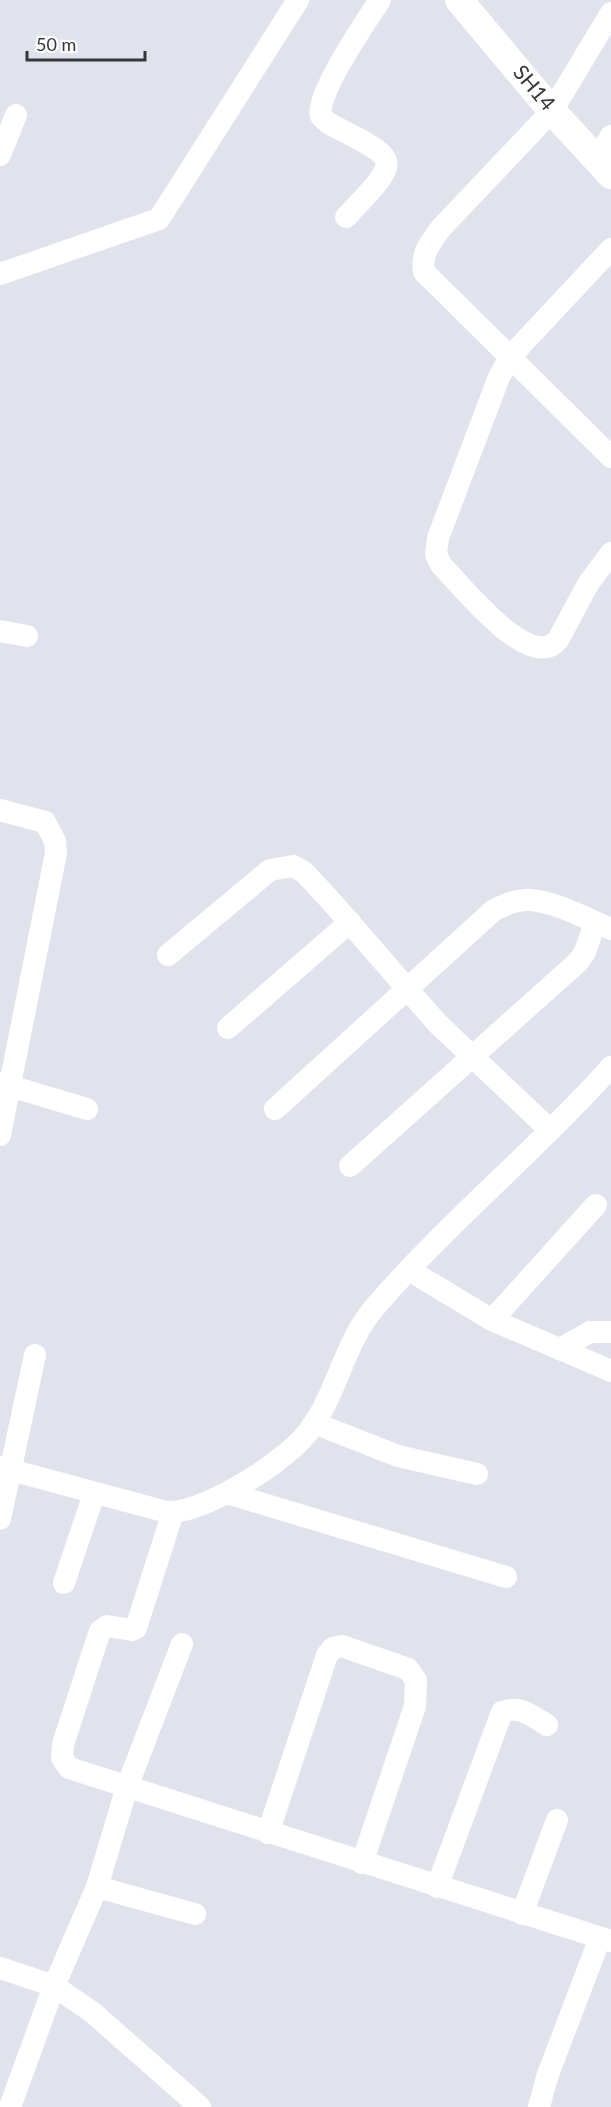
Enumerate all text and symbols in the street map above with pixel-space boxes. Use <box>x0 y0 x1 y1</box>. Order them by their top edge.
scale bar <box>27 24 146 62</box>
text: 50 m <box>36 33 76 55</box>
street label: SH14 <box>509 59 561 115</box>

